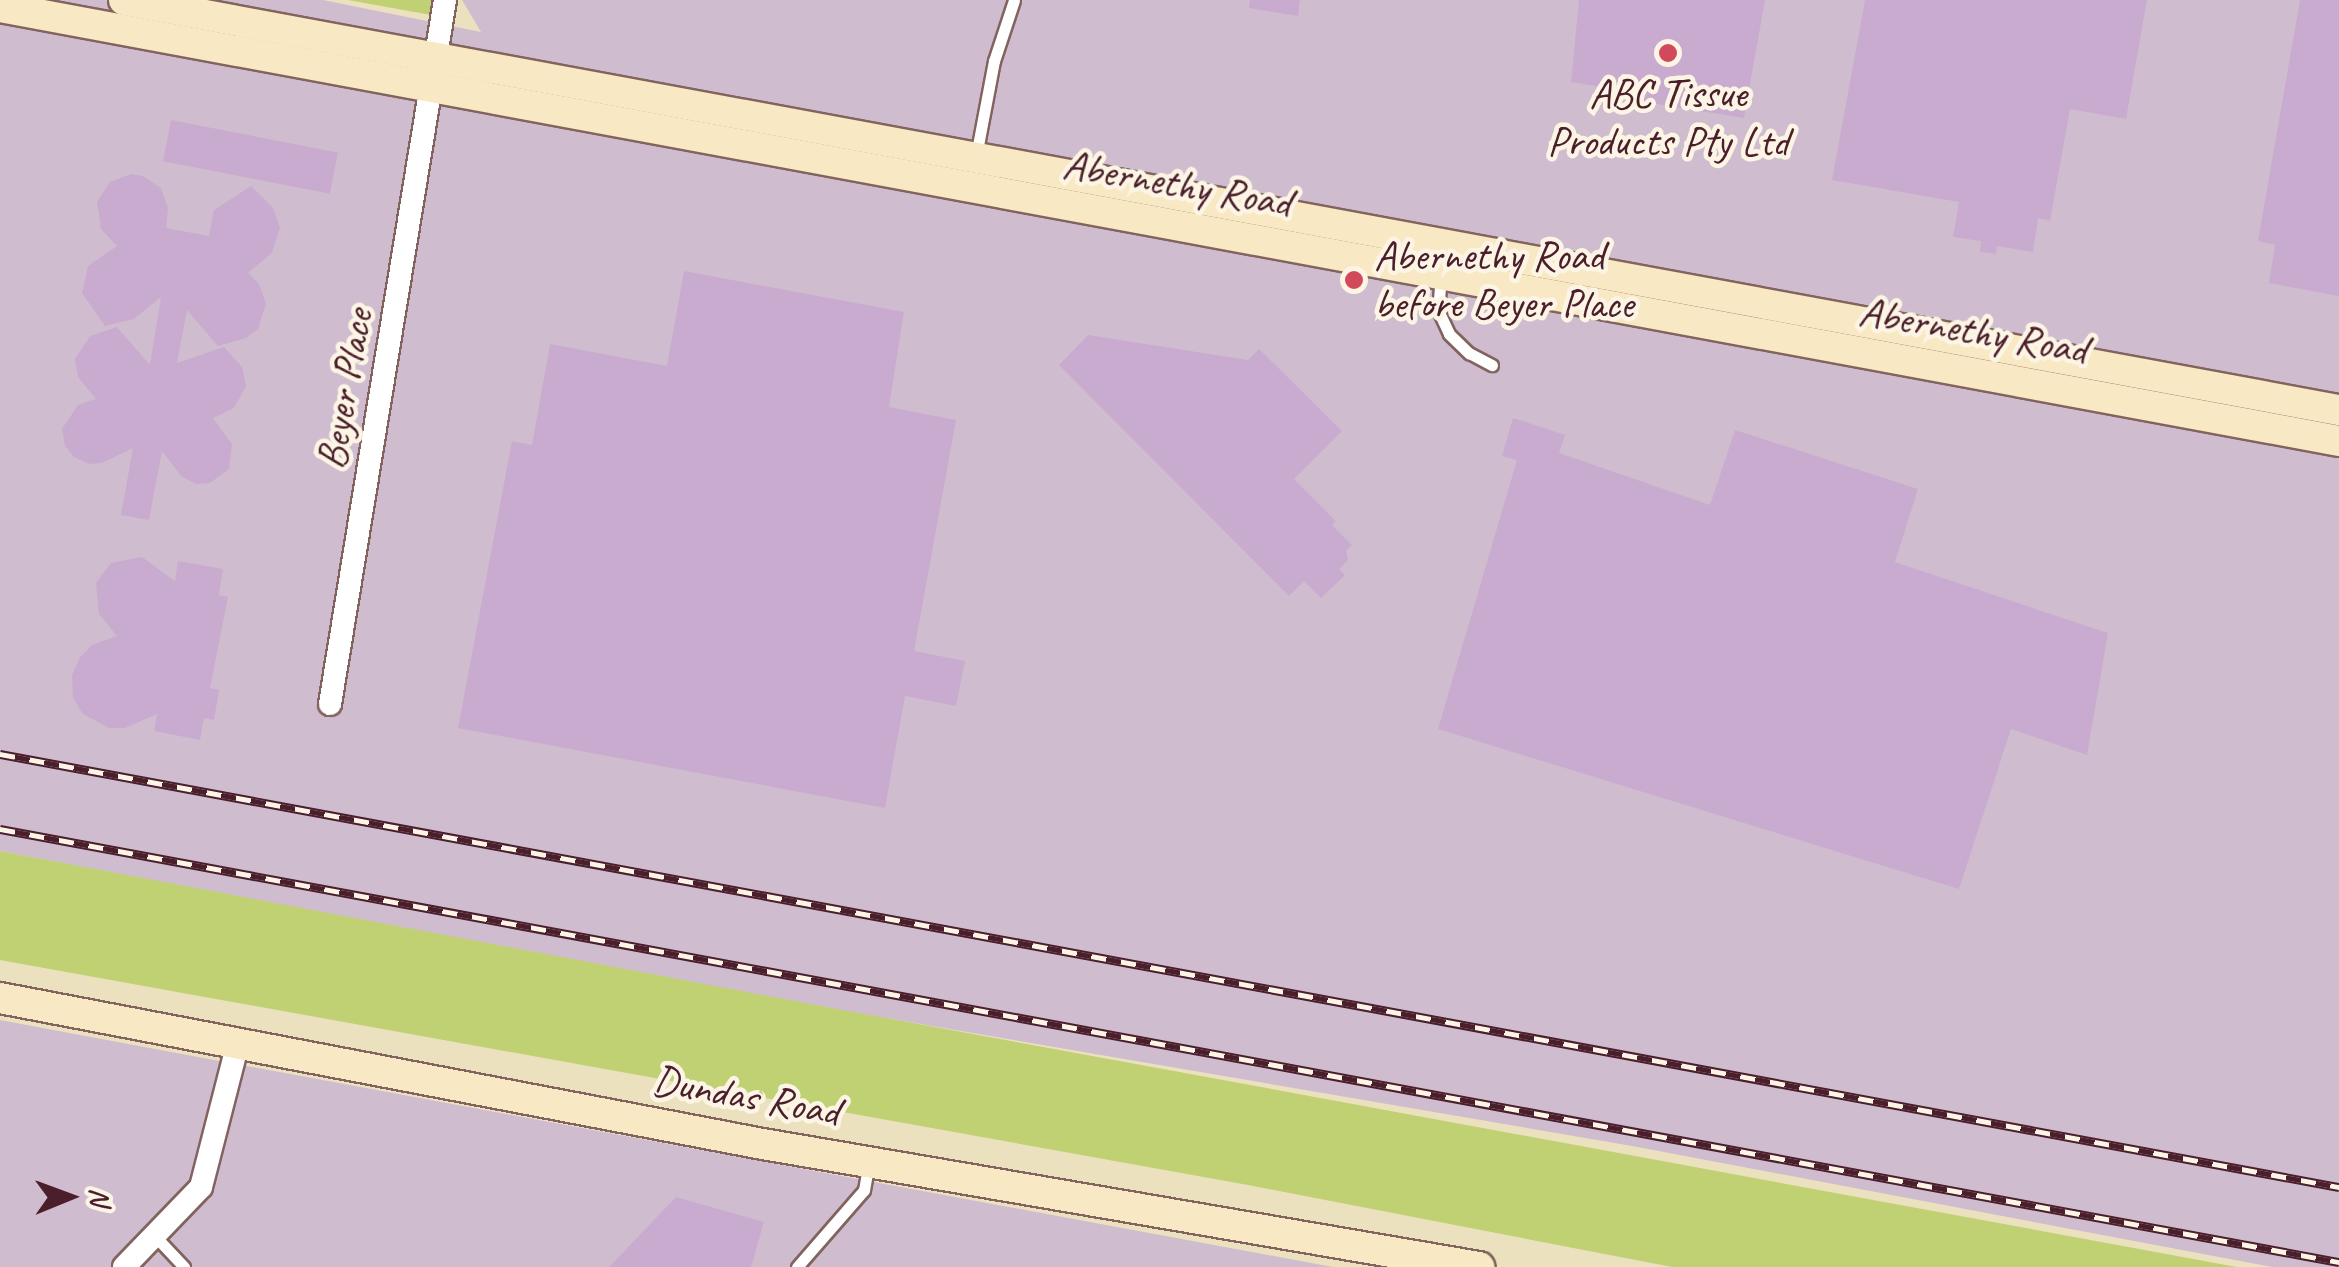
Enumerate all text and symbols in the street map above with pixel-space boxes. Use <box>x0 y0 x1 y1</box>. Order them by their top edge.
marker: ABC Tissue Products Pty Ltd <box>1657 42 1679 64</box>
place label: ABC Tissue Products Pty Ltd <box>1547 69 1789 168</box>
street label: Abernethy Road <box>1060 139 1294 229</box>
place label: Abernethy Road before Beyer Place <box>1374 231 1634 330</box>
marker: Abernethy Road before Beyer Place <box>1343 269 1365 291</box>
street label: Abernethy Road <box>1856 286 2090 376</box>
street label: Beyer Place <box>306 305 384 473</box>
street label: Dundas Road <box>650 1055 842 1137</box>
north arrow <box>20 1147 120 1247</box>
text: N <box>83 1187 118 1205</box>

